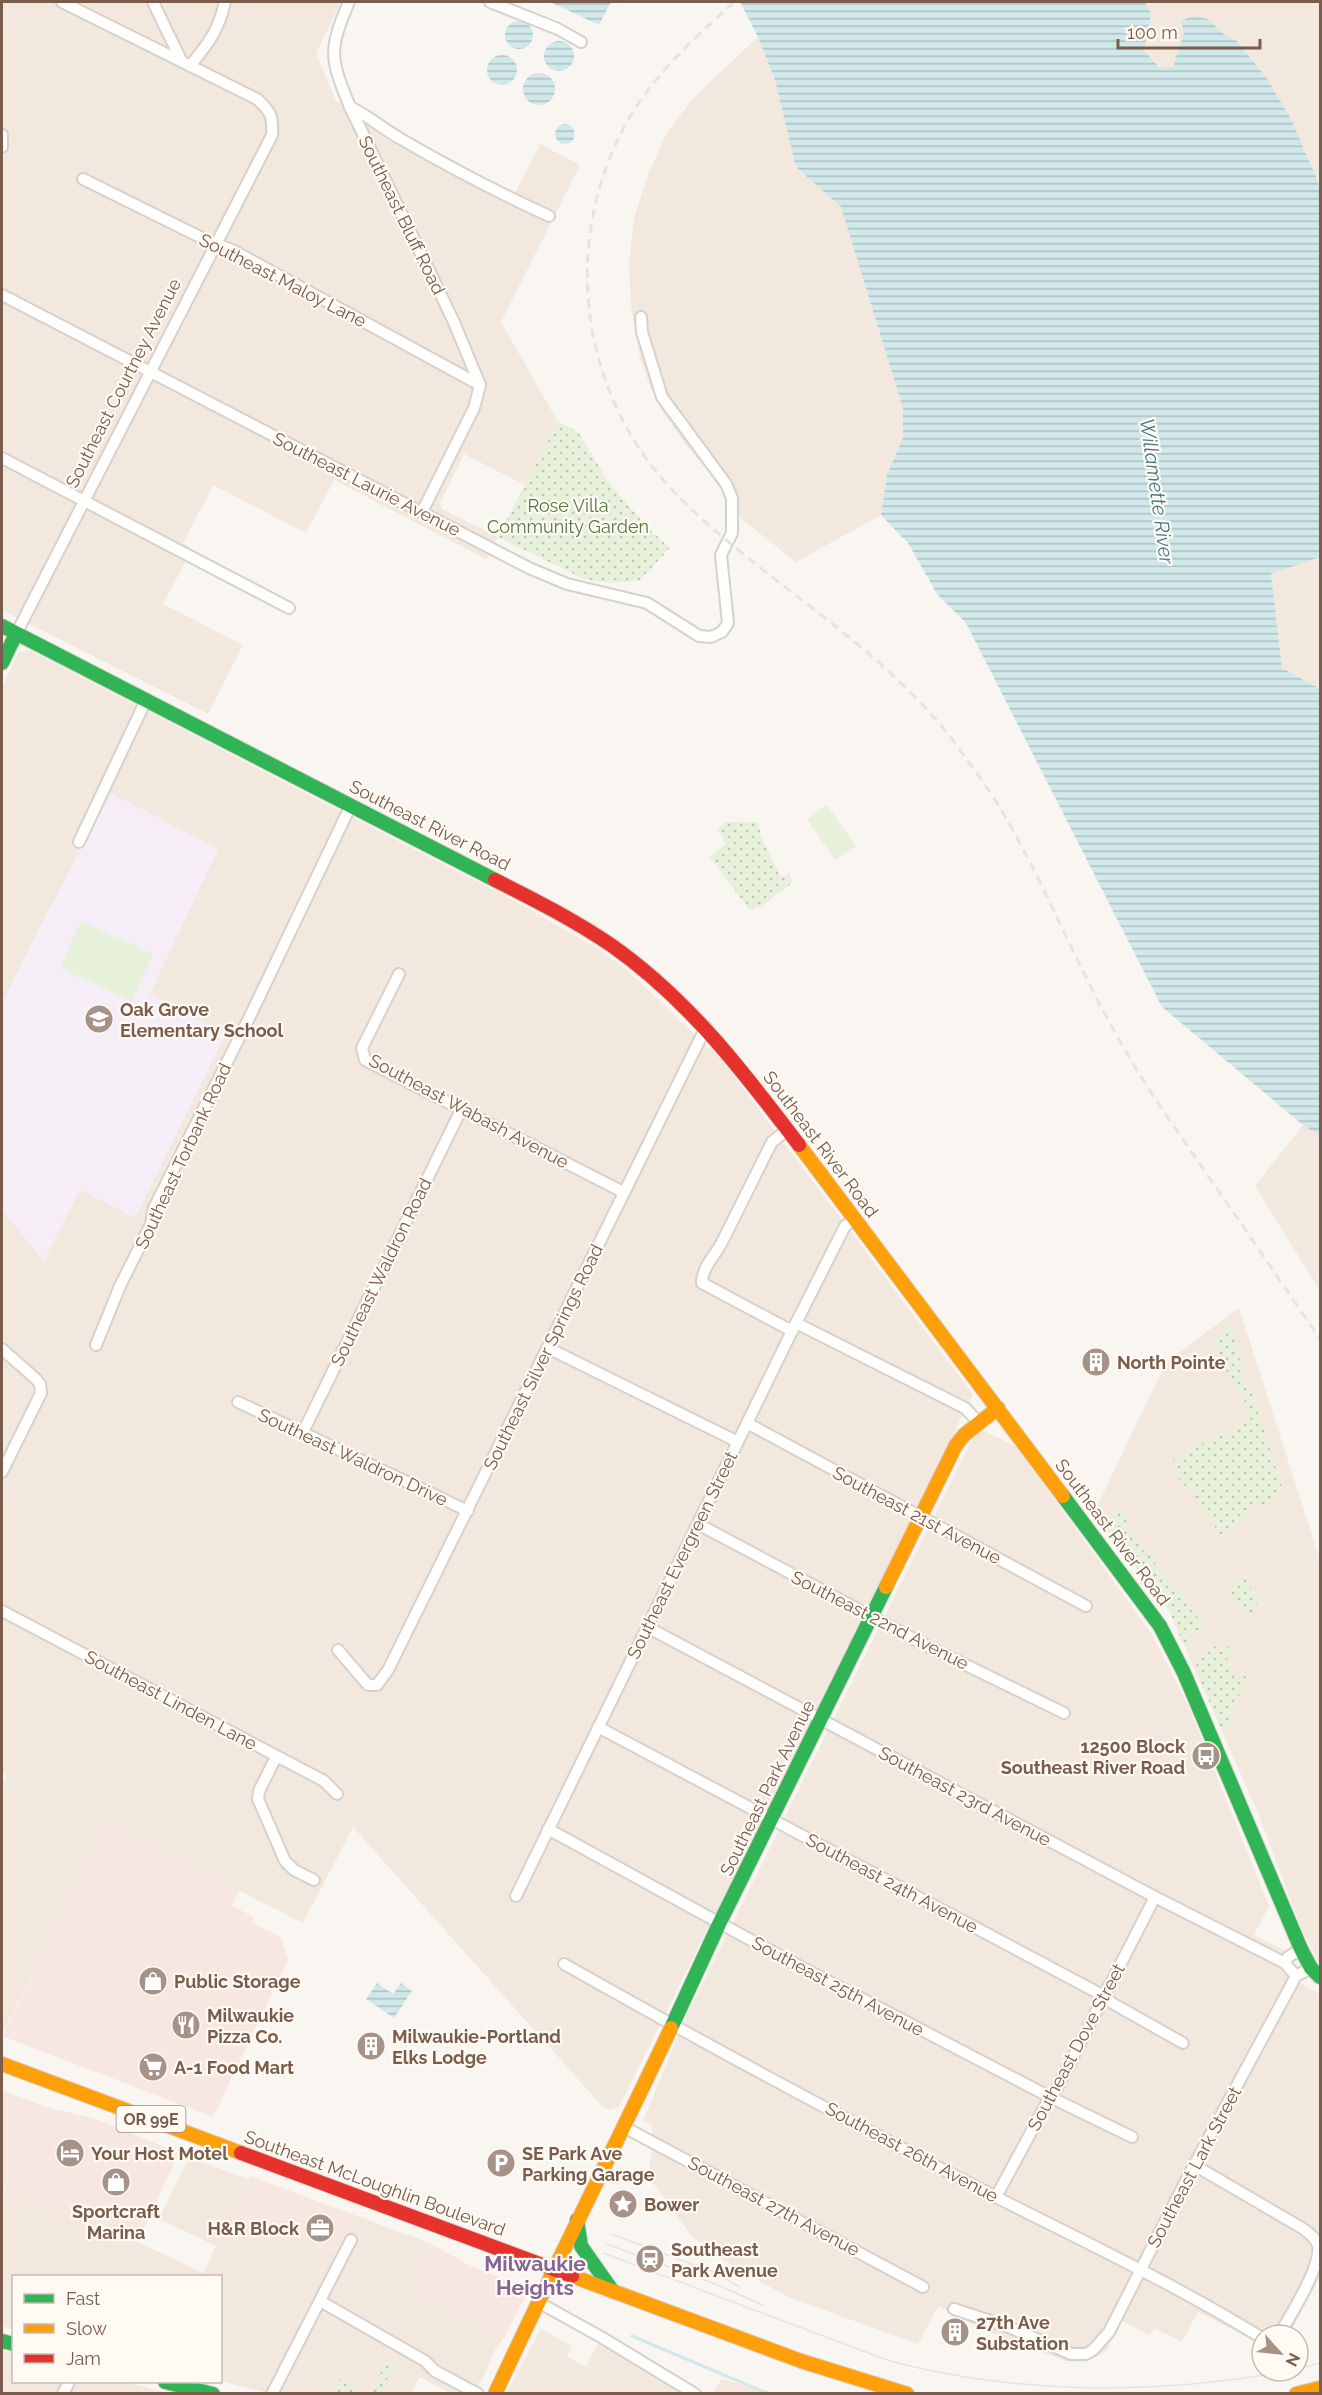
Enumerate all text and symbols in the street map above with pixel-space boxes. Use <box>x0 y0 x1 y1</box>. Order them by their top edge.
scale bar <box>1118 12 1260 50</box>
text: 100 m <box>1127 22 1178 43</box>
street label: Southeast Bluff Road <box>354 132 450 298</box>
street label: Southeast Maloy Lane <box>196 229 370 331</box>
street label: Southeast Courtney Avenue <box>61 275 185 491</box>
water label: Willamette River <box>1135 416 1179 567</box>
street label: Southeast Laurie Avenue <box>270 428 465 541</box>
park label: Rose Villa Community Garden <box>487 495 649 537</box>
street label: Southeast River Road <box>346 775 514 875</box>
place label: Oak Grove Elementary School <box>120 999 284 1041</box>
school or university icon: Oak Grove Elementary School <box>83 1003 115 1035</box>
street label: Southeast Wabash Avenue <box>366 1049 573 1173</box>
street label: Southeast Torbank Road <box>131 1060 235 1252</box>
street label: Southeast River Road <box>759 1067 883 1221</box>
street label: Southeast Waldron Road <box>326 1175 436 1369</box>
street label: Southeast Silver Springs Road <box>479 1241 607 1473</box>
building icon: North Pointe <box>1080 1346 1112 1378</box>
place label: North Pointe <box>1117 1352 1226 1373</box>
street label: Southeast Waldron Drive <box>255 1404 451 1510</box>
street label: Southeast Evergreen Street <box>623 1448 741 1662</box>
street label: Southeast River Road <box>1051 1455 1175 1609</box>
street label: Southeast 21st Avenue <box>829 1462 1005 1568</box>
street label: Southeast 22nd Avenue <box>788 1566 973 1674</box>
street label: Southeast Linden Lane <box>81 1646 261 1754</box>
street label: Southeast Park Avenue <box>715 1697 819 1879</box>
place label: 12500 Block Southeast River Road <box>1001 1736 1186 1778</box>
bus stop icon: 12500 Block Southeast River Road <box>1190 1740 1222 1772</box>
street label: Southeast 23rd Avenue <box>875 1742 1055 1851</box>
street label: Southeast 24th Avenue <box>803 1829 982 1937</box>
street label: Southeast 25th Avenue <box>749 1932 928 2040</box>
street label: Southeast Dove Street <box>1023 1960 1129 2134</box>
shop icon: Public Storage <box>137 1965 169 1997</box>
place label: Public Storage <box>174 1971 301 1992</box>
place label: Milwaukie Pizza Co. <box>207 2005 294 2047</box>
restaurant icon: Milwaukie Pizza Co. <box>170 2009 202 2041</box>
place label: Milwaukie-Portland Elks Lodge <box>392 2026 561 2068</box>
building icon: Milwaukie-Portland Elks Lodge <box>355 2030 387 2062</box>
supermarket icon: A-1 Food Mart <box>137 2051 169 2083</box>
place label: A-1 Food Mart <box>174 2057 294 2078</box>
street label: Southeast Lark Street <box>1143 2083 1245 2251</box>
street label: Southeast 26th Avenue <box>822 2098 1002 2207</box>
road number: OR 99E <box>116 2106 186 2132</box>
street label: Southeast McLoughlin Boulevard <box>242 2126 508 2240</box>
hotel icon: Your Host Motel <box>54 2137 86 2169</box>
place label: Your Host Motel <box>91 2143 228 2164</box>
place label: SE Park Ave Parking Garage <box>522 2143 655 2185</box>
parking icon: SE Park Ave Parking Garage <box>485 2147 517 2179</box>
street label: Southeast 27th Avenue <box>685 2152 864 2260</box>
shop icon: Sportcraft Marina <box>100 2166 132 2198</box>
place icon: Bower <box>607 2188 639 2220</box>
place label: Bower <box>644 2194 699 2215</box>
place label: Sportcraft Marina <box>72 2201 160 2243</box>
office icon: H&R Block <box>304 2212 336 2244</box>
place label: H&R Block <box>207 2218 300 2239</box>
place label: Southeast Park Avenue <box>671 2239 778 2281</box>
station icon: Southeast Park Avenue <box>634 2243 666 2275</box>
district label: Milwaukie Heights <box>484 2251 586 2300</box>
legend <box>12 2275 222 2383</box>
text: Fast <box>66 2288 100 2309</box>
place label: 27th Ave Substation <box>976 2312 1069 2354</box>
building icon: 27th Ave Substation <box>939 2316 971 2348</box>
text: Slow <box>66 2318 107 2339</box>
north arrow <box>1250 2323 1310 2383</box>
text: Jam <box>66 2348 101 2369</box>
text: N <box>1282 2350 1304 2369</box>

